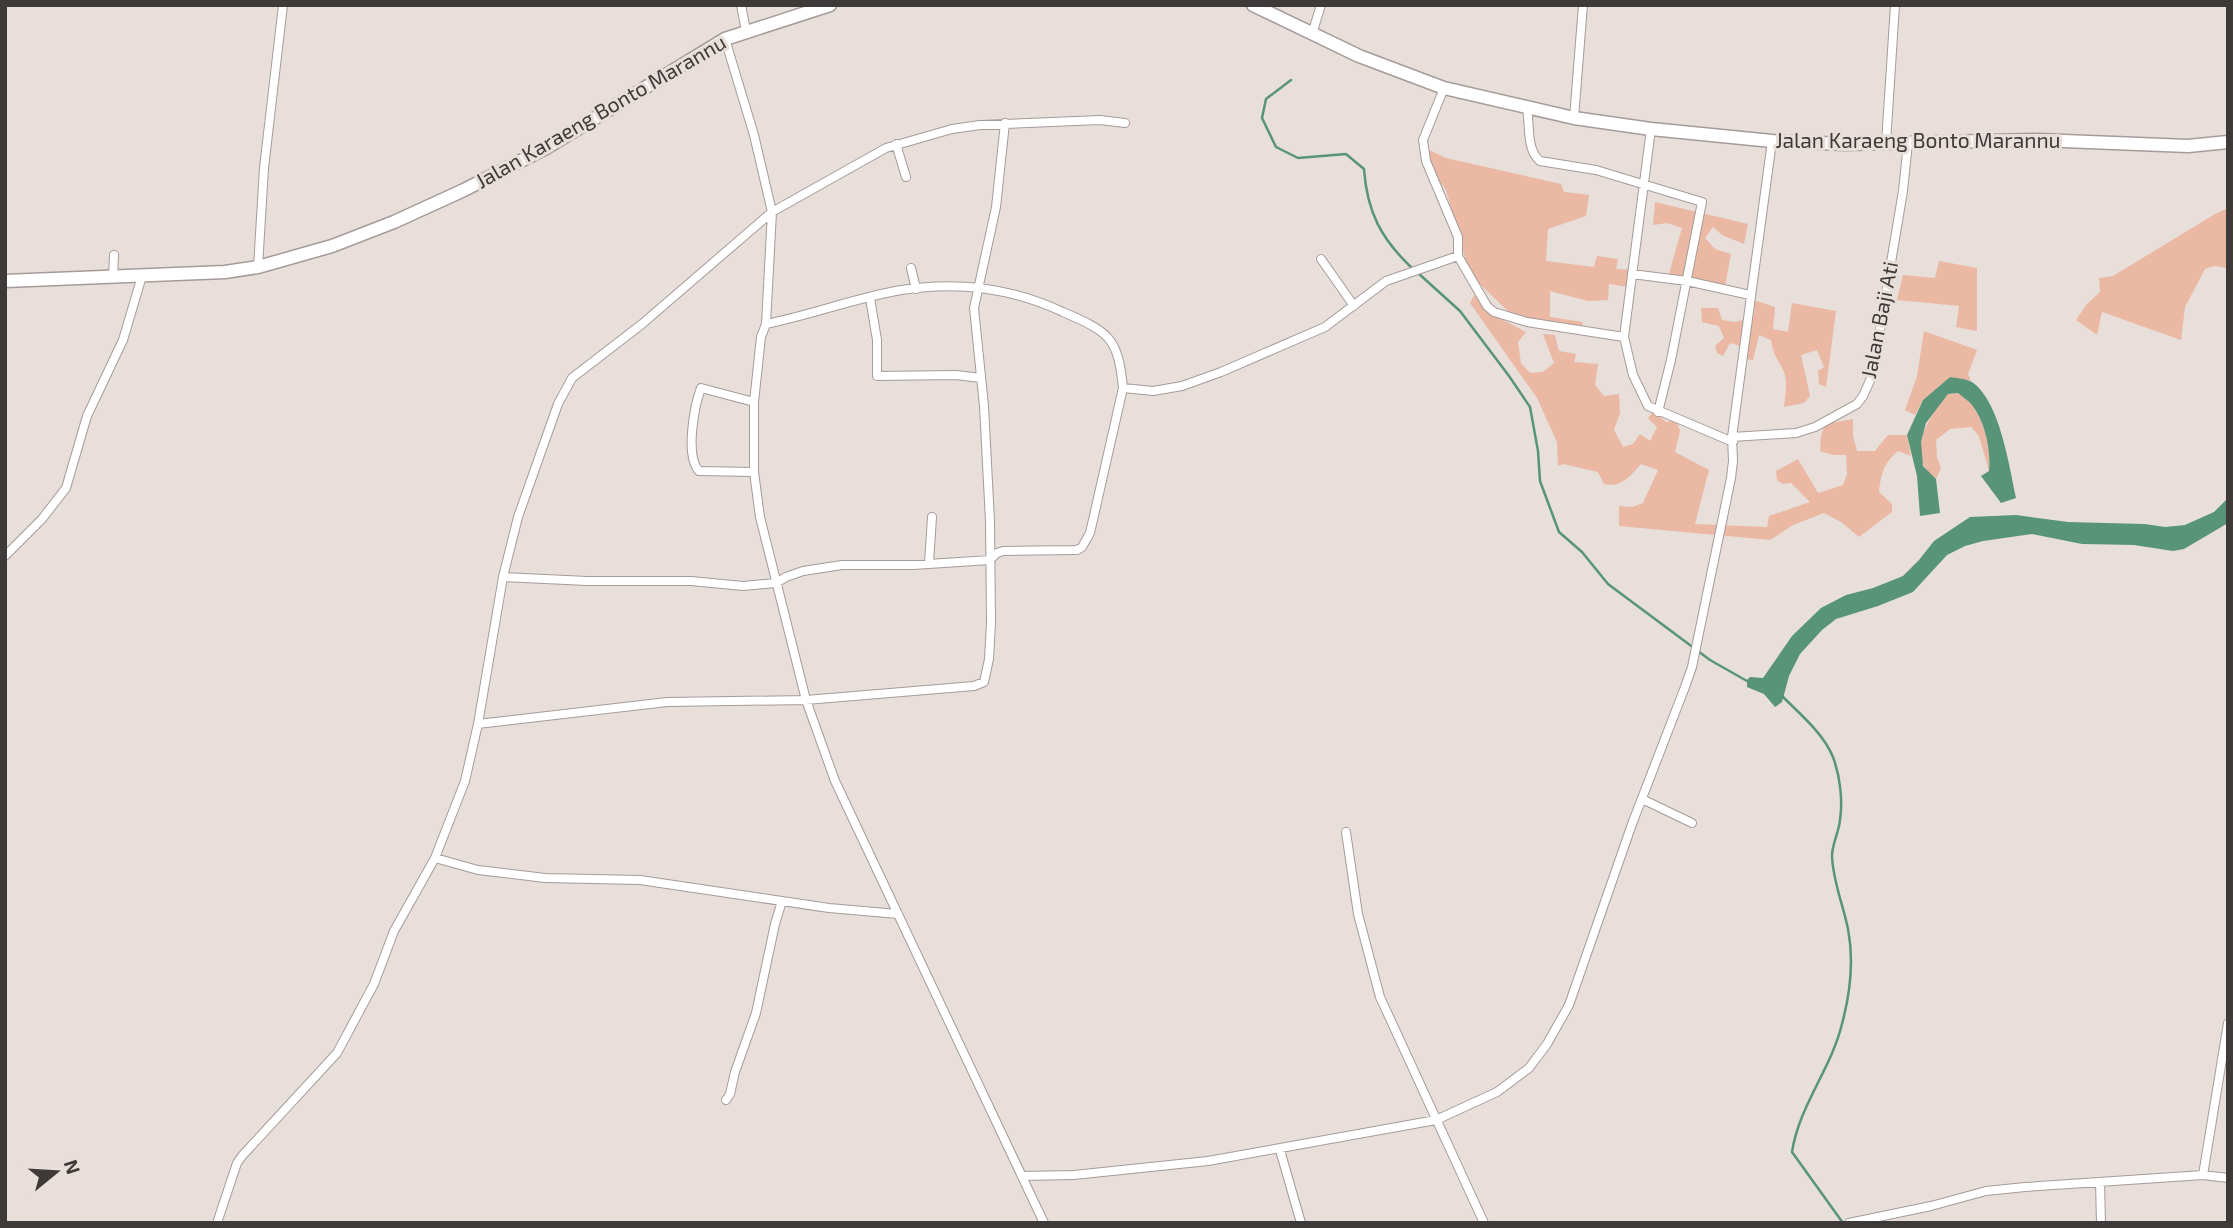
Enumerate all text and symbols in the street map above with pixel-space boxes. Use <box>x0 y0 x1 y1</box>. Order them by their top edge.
street label: Jalan Karaeng Bonto Marannu <box>471 29 730 193</box>
street label: Jalan Karaeng Bonto Marannu <box>1775 127 2061 152</box>
street label: Jalan Baji Ati <box>1855 259 1903 380</box>
north arrow <box>21 1137 91 1207</box>
text: N <box>60 1157 86 1177</box>

